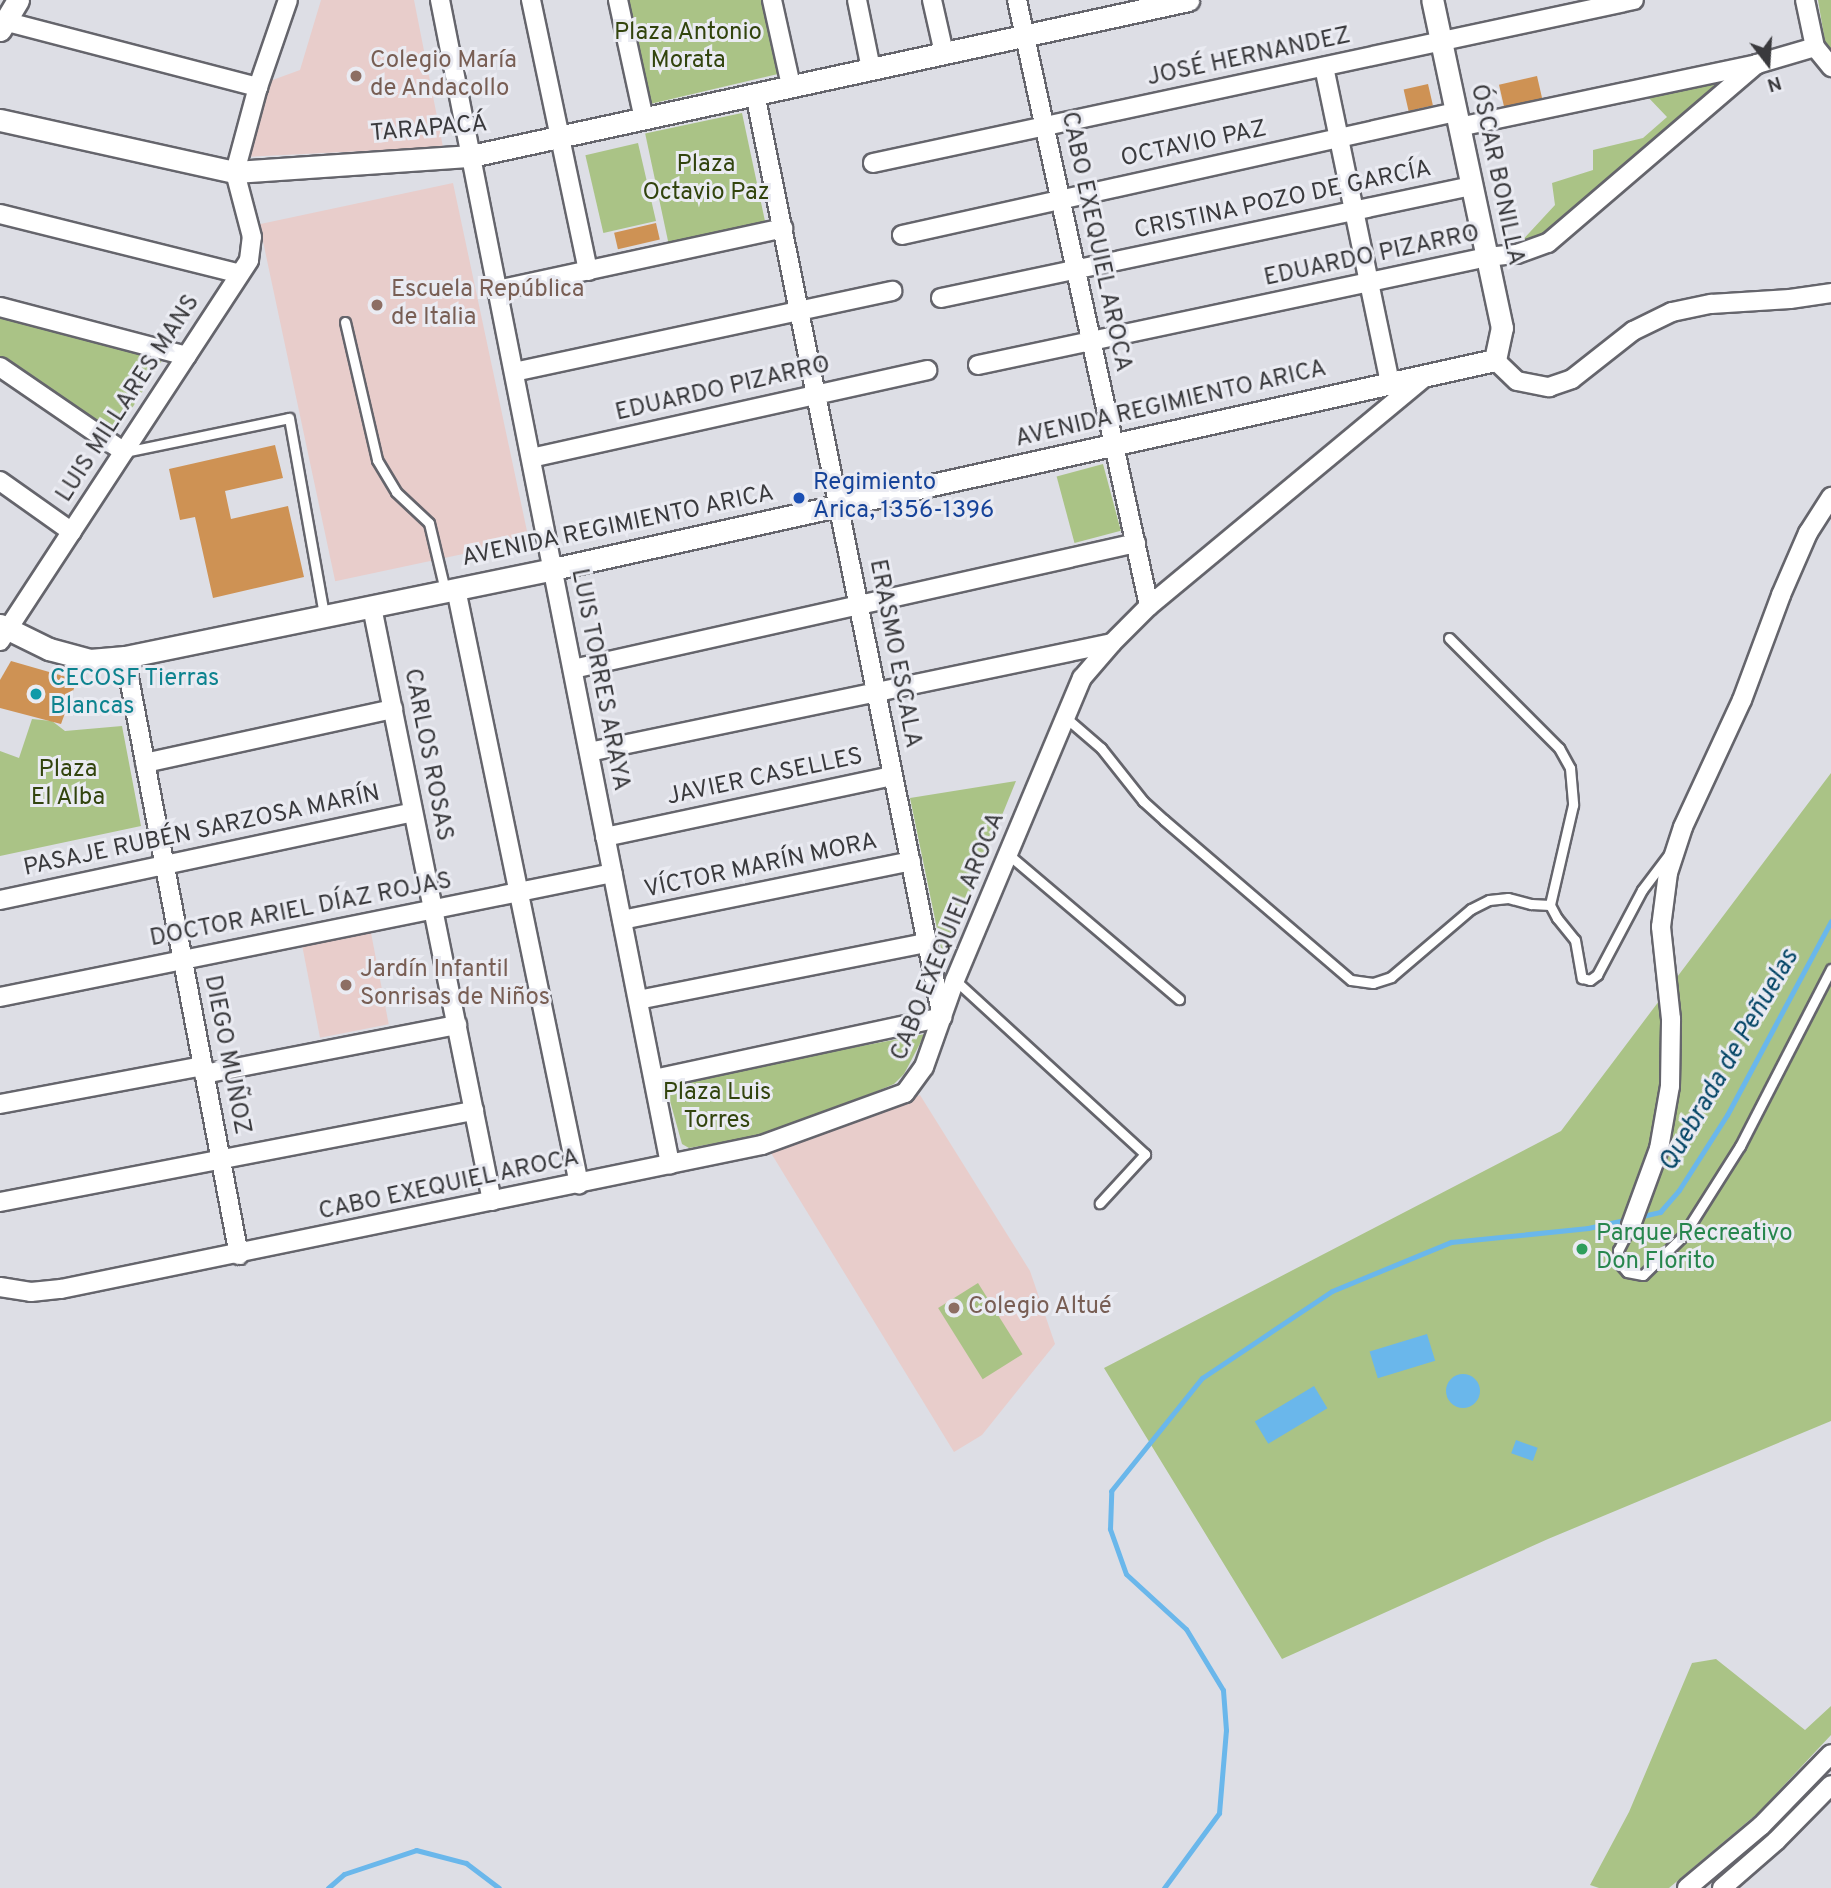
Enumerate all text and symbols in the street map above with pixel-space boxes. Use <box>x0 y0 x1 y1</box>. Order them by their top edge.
park label: Plaza Antonio Morata <box>614 20 762 76</box>
street label: JOSÉ HERNANDEZ <box>1145 22 1353 94</box>
north arrow <box>1733 28 1803 98</box>
place label: Colegio María de Andacollo <box>370 48 517 104</box>
marker: Colegio María de Andacollo <box>348 68 364 84</box>
text: N <box>1764 70 1784 97</box>
street label: ÓSCAR BONILLA <box>1463 82 1529 268</box>
street label: CABO EXEQUIEL AROCA <box>1053 109 1137 375</box>
street label: TARAPACÁ <box>369 111 489 149</box>
street label: OCTAVIO PAZ <box>1119 116 1269 174</box>
park label: Plaza Octavio Paz <box>642 152 770 208</box>
street label: CRISTINA POZO DE GARCÍA <box>1132 155 1434 247</box>
street label: EDUARDO PIZARRO <box>1262 220 1482 294</box>
place label: Escuela República de Italia <box>391 277 584 333</box>
street label: LUIS MILLARES MANS <box>51 290 207 508</box>
marker: Escuela República de Italia <box>369 297 385 313</box>
street label: EDUARDO PIZARRO <box>613 351 833 429</box>
street label: AVENIDA REGIMIENTO ARICA <box>1012 355 1330 455</box>
place label: Regimiento Arica, 1356-1396 <box>813 470 994 526</box>
street label: AVENIDA REGIMIENTO ARICA <box>458 480 778 574</box>
marker: Regimiento Arica, 1356-1396 <box>791 490 807 506</box>
street label: ERASMO ESCALA <box>862 557 926 751</box>
street label: LUIS TORRES ARAYA <box>563 565 635 795</box>
place label: CECOSF Tierras Blancas <box>50 666 220 722</box>
street label: CARLOS ROSAS <box>396 666 458 844</box>
marker: CECOSF Tierras Blancas <box>28 686 44 702</box>
street label: JAVIER CASELLES <box>665 743 865 813</box>
park label: Plaza El Alba <box>30 757 106 813</box>
street label: PASAJE RUBÉN SARZOSA MARÍN <box>21 780 383 884</box>
street label: CABO EXEQUIEL AROCA <box>886 808 1012 1066</box>
street label: VÍCTOR MARÍN MORA <box>642 828 880 906</box>
street label: DOCTOR ARIEL DÍAZ ROJAS <box>147 867 455 955</box>
water label: Quebrada de Peñuelas <box>1654 944 1806 1178</box>
place label: Jardín Infantil Sonrisas de Niños <box>360 957 550 1013</box>
street label: DIEGO MUÑOZ <box>196 973 256 1137</box>
marker: Jardín Infantil Sonrisas de Niños <box>338 977 354 993</box>
park label: Plaza Luis Torres <box>663 1080 771 1136</box>
street label: CABO EXEQUIEL AROCA <box>316 1144 582 1228</box>
place label: Parque Recreativo Don Florito <box>1596 1221 1793 1277</box>
marker: Parque Recreativo Don Florito <box>1574 1241 1590 1257</box>
place label: Colegio Altué <box>968 1294 1113 1322</box>
marker: Colegio Altué <box>946 1300 962 1316</box>

